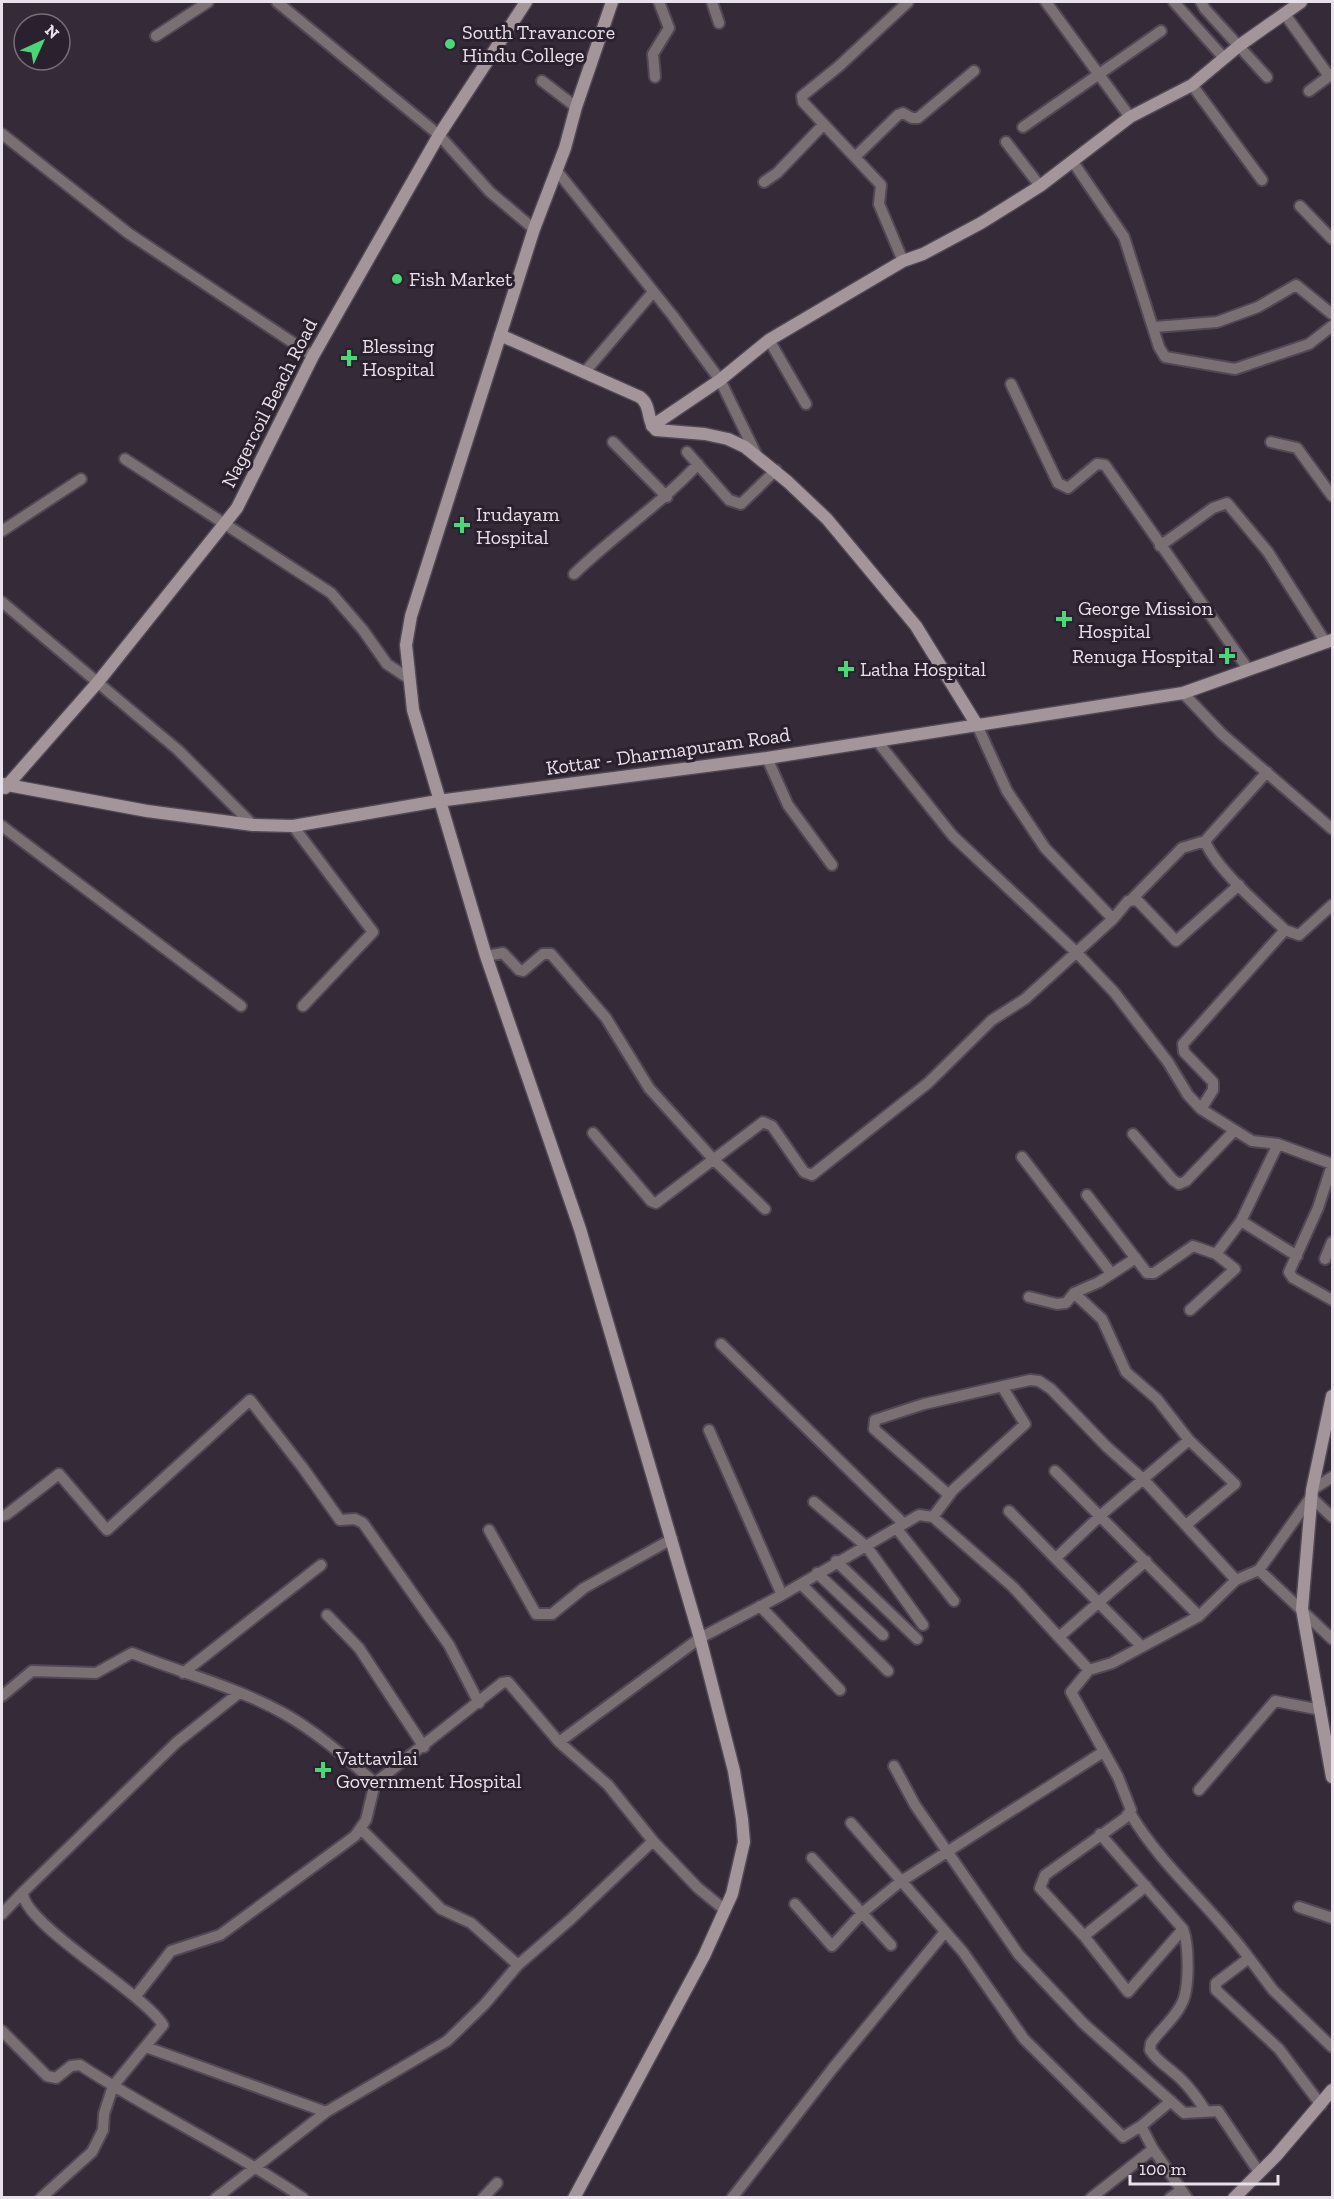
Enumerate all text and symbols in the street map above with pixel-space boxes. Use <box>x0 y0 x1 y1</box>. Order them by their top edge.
north arrow <box>12 12 72 72</box>
place label: South Travancore Hindu College <box>462 20 615 67</box>
text: N <box>41 21 63 43</box>
marker: South Travancore Hindu College <box>443 37 457 51</box>
place label: Fish Market <box>409 267 513 291</box>
marker: Fish Market <box>390 272 404 286</box>
street label: Nagercoil Beach Road <box>216 314 322 492</box>
place label: Blessing Hospital <box>362 334 435 381</box>
marker: Blessing Hospital <box>340 349 358 367</box>
place label: Irudayam Hospital <box>476 502 560 549</box>
marker: Irudayam Hospital <box>453 516 471 534</box>
place label: George Mission Hospital <box>1078 596 1213 643</box>
marker: George Mission Hospital <box>1055 610 1073 628</box>
place label: Renuga Hospital <box>1072 644 1214 668</box>
marker: Renuga Hospital <box>1218 647 1236 665</box>
place label: Latha Hospital <box>860 657 986 681</box>
marker: Latha Hospital <box>837 660 855 678</box>
street label: Kottar - Dharmapuram Road <box>544 722 792 780</box>
place label: Vattavilai Government Hospital <box>335 1746 522 1793</box>
marker: Vattavilai Government Hospital <box>314 1761 332 1779</box>
scale bar <box>1130 2148 1278 2186</box>
text: 100 m <box>1139 2158 1187 2180</box>

